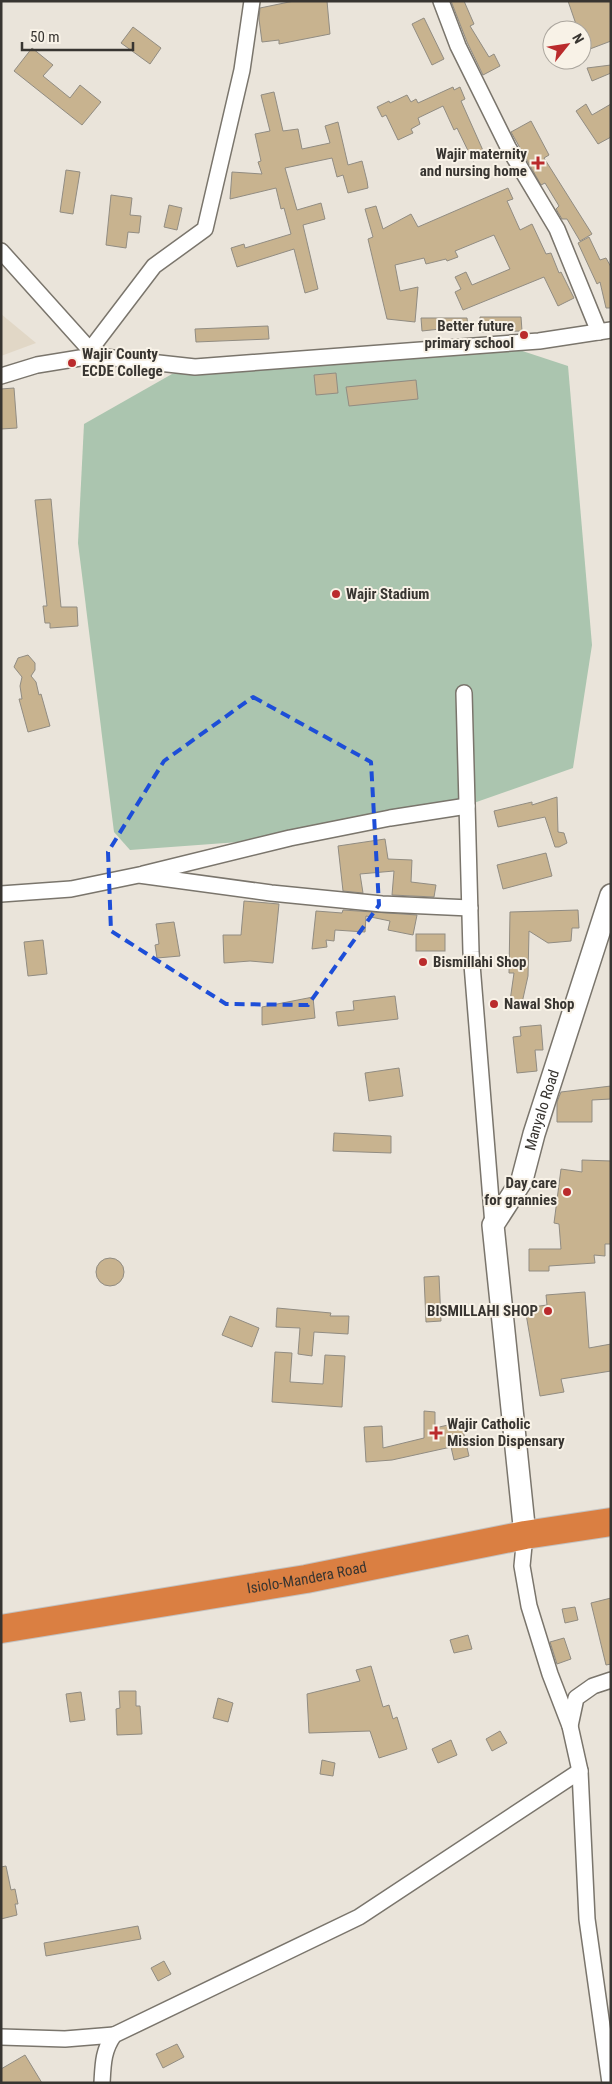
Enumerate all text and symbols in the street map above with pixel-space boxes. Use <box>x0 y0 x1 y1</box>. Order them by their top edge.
scale bar <box>22 20 134 52</box>
north arrow <box>542 20 592 70</box>
text: 50 m <box>30 28 60 46</box>
text: N <box>569 31 587 46</box>
place label: Wajir maternity and nursing home <box>420 145 527 180</box>
marker: Wajir maternity and nursing home <box>531 156 545 170</box>
place label: Better future primary school <box>425 317 514 352</box>
marker: Better future primary school <box>518 329 530 341</box>
place label: Wajir County ECDE College <box>82 345 163 380</box>
marker: Wajir County ECDE College <box>66 357 78 369</box>
place label: Wajir Stadium <box>346 585 429 603</box>
marker: Wajir Stadium <box>330 588 342 600</box>
place label: Bismillahi Shop <box>433 953 527 971</box>
marker: Bismillahi Shop <box>417 956 429 968</box>
place label: Nawal Shop <box>504 995 574 1013</box>
marker: Nawal Shop <box>488 998 500 1010</box>
street label: Manyalo Road <box>521 1067 563 1152</box>
place label: Day care for grannies <box>484 1174 557 1209</box>
marker: Day care for grannies <box>561 1186 573 1198</box>
place label: BISMILLAHI SHOP <box>427 1302 538 1320</box>
marker: BISMILLAHI SHOP <box>542 1305 554 1317</box>
place label: Wajir Catholic Mission Dispensary <box>447 1415 565 1450</box>
marker: Wajir Catholic Mission Dispensary <box>429 1426 443 1440</box>
street label: Isiolo-Mandera Road <box>245 1558 368 1598</box>

